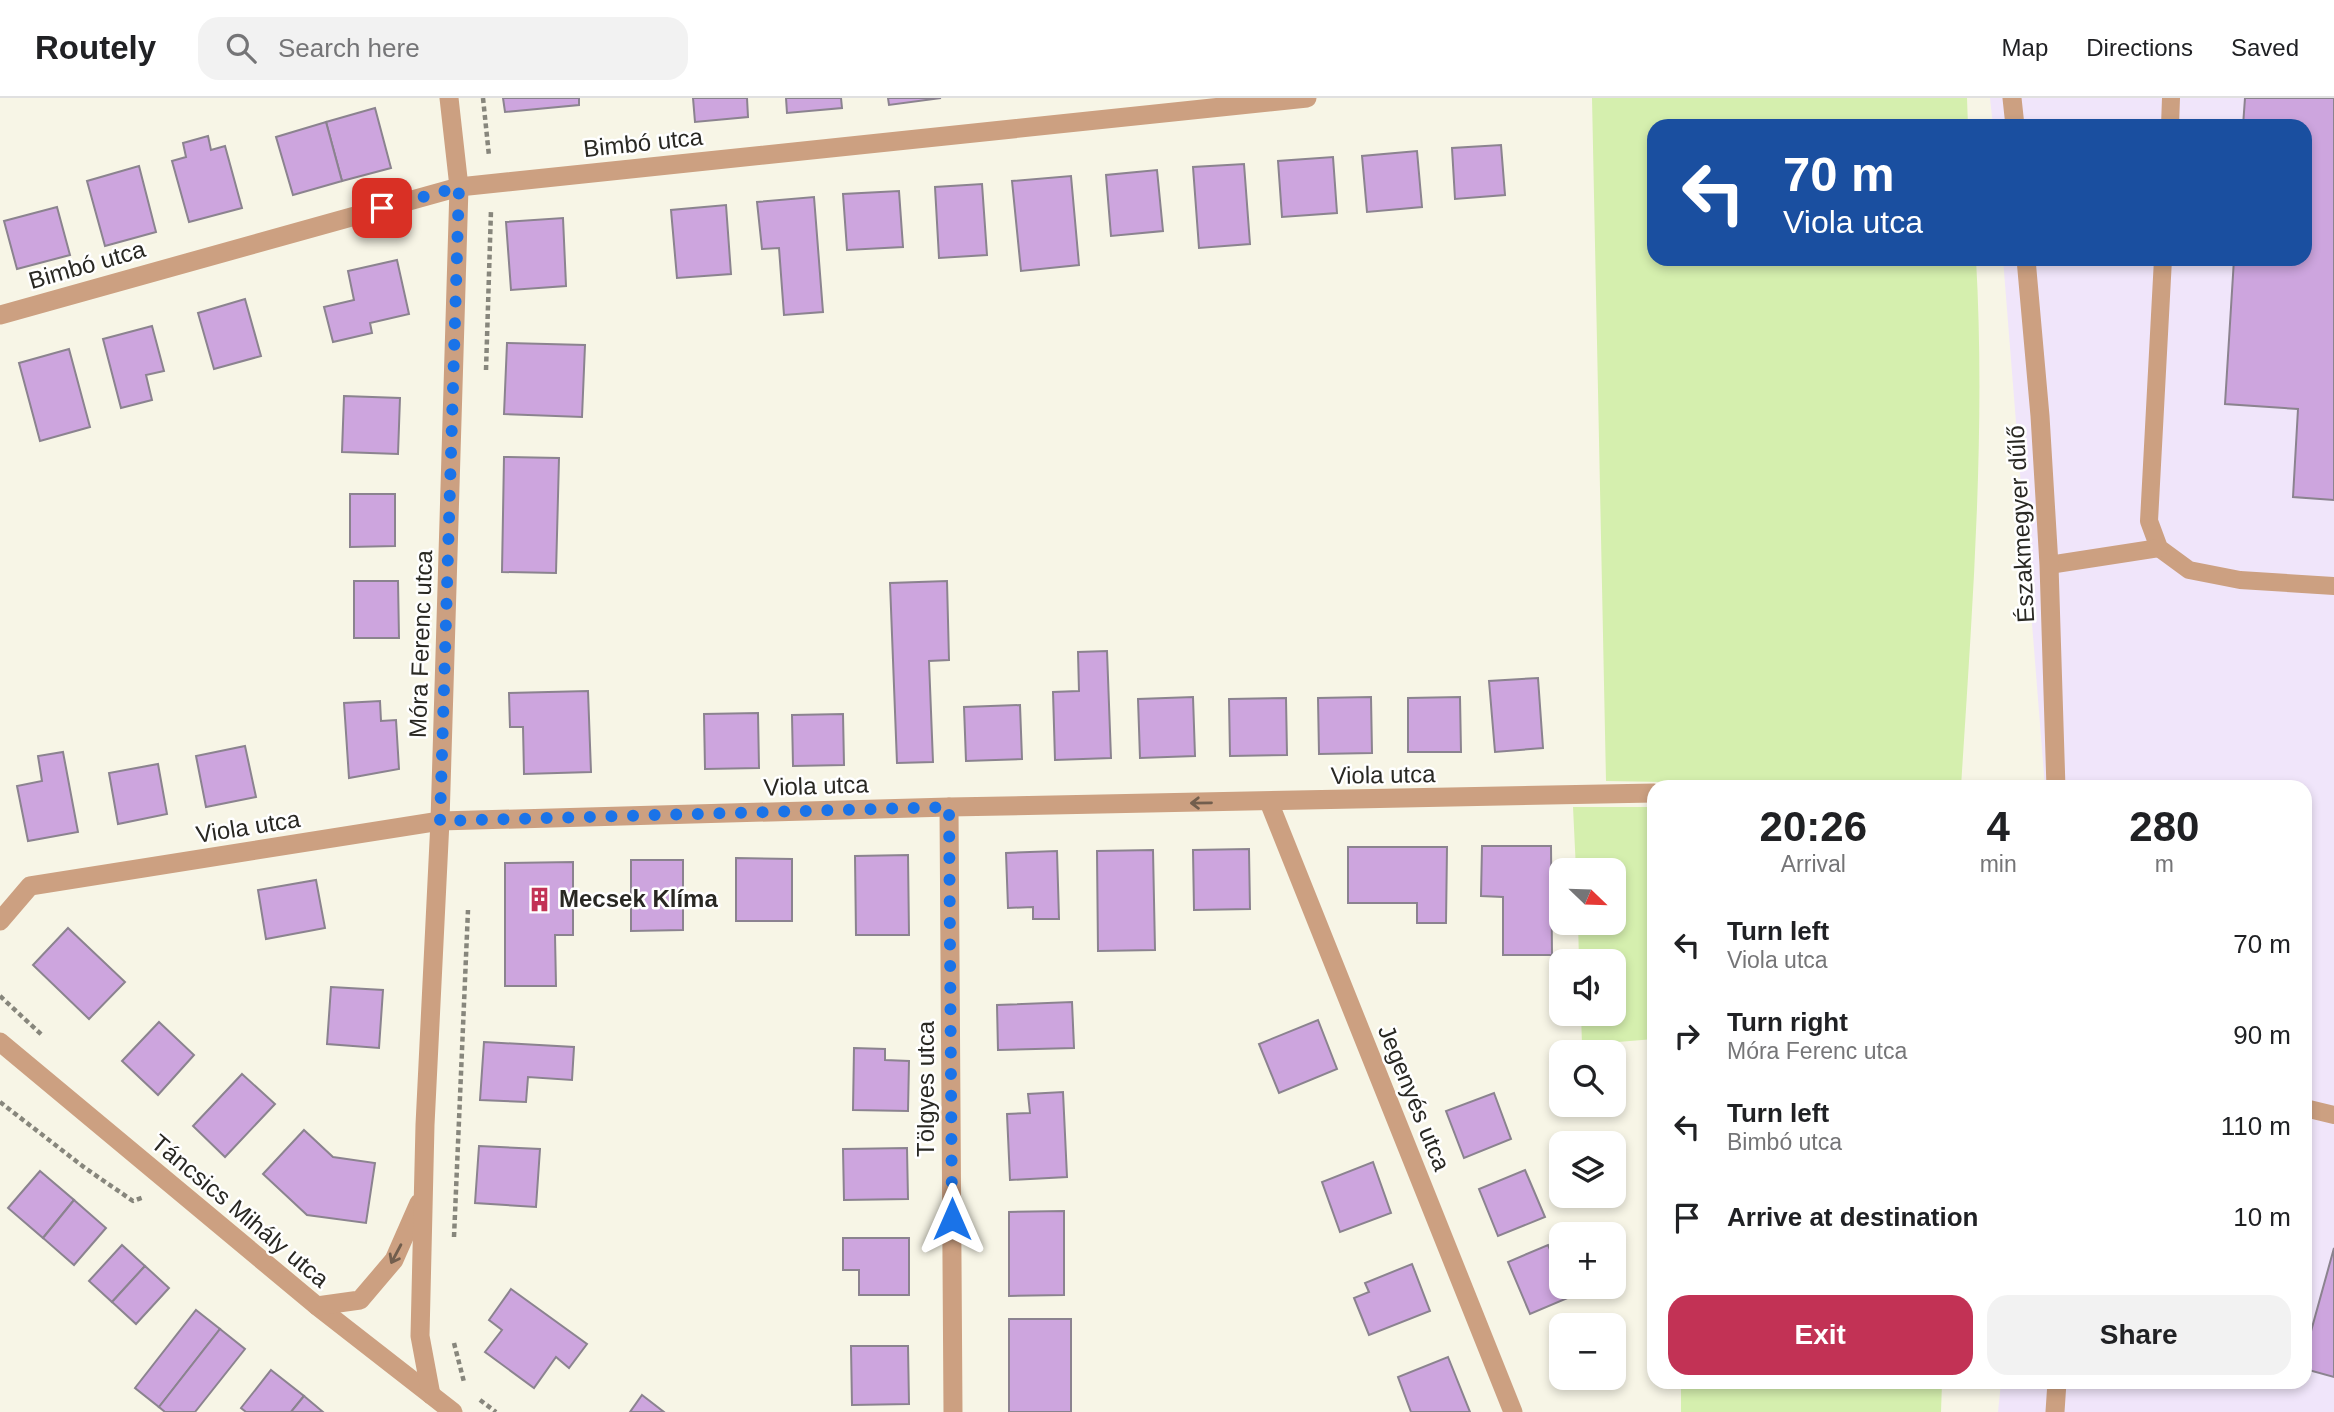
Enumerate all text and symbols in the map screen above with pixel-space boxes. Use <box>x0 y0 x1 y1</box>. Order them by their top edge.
search box <box>198 17 688 80</box>
text: Routely <box>35 29 156 66</box>
icon: search <box>222 29 260 67</box>
text: Search here <box>278 33 420 63</box>
text: Map <box>2002 34 2048 61</box>
text: Directions <box>2086 34 2193 61</box>
text: Saved <box>2231 34 2299 61</box>
street label: Bimbó utca <box>582 123 705 162</box>
icon: left <box>1668 147 1759 238</box>
text: 70 m <box>1783 147 1895 201</box>
pin <box>352 178 412 238</box>
icon: arrive <box>363 189 401 227</box>
text: Viola utca <box>1783 204 1923 240</box>
street label: Bimbó utca <box>25 235 149 294</box>
street label: Északmegyer dűlő <box>2002 425 2039 623</box>
street label: Móra Ferenc utca <box>404 549 437 738</box>
street label: Viola utca <box>1330 760 1436 789</box>
street label: Viola utca <box>763 770 870 801</box>
one-way arrow <box>1190 796 1213 810</box>
text: 20:26 <box>1760 803 1867 850</box>
text: 4 <box>1986 803 2010 850</box>
text: 280 <box>2129 803 2199 850</box>
street label: Viola utca <box>194 805 303 848</box>
text: Arrival <box>1781 851 1846 877</box>
text: min <box>1980 851 2017 877</box>
text: m <box>2155 851 2174 877</box>
north arrow <box>1549 858 1626 934</box>
map controls <box>1549 858 1626 1390</box>
building icon: Mecsek Klíma <box>525 885 553 913</box>
place label: Mecsek Klíma <box>559 885 718 912</box>
text: Turn left <box>1727 916 1829 946</box>
icon: left <box>1668 926 1706 964</box>
text: 70 m <box>2233 929 2291 959</box>
text: Viola utca <box>1727 947 1828 973</box>
button: sound <box>1549 949 1626 1026</box>
text: Turn right <box>1727 1007 1848 1037</box>
icon: right <box>1668 1017 1706 1055</box>
street label: Tölgyes utca <box>912 1020 939 1157</box>
text: 90 m <box>2233 1020 2291 1050</box>
street label: Jegenyés utca <box>1373 1021 1456 1175</box>
text: Móra Ferenc utca <box>1727 1038 1907 1064</box>
button: search <box>1549 1040 1626 1117</box>
text: Turn left <box>1727 1098 1829 1128</box>
icon: left <box>1668 1108 1706 1146</box>
text: 110 m <box>2221 1111 2291 1141</box>
street label: Táncsics Mihály utca <box>146 1129 335 1293</box>
text: Bimbó utca <box>1727 1129 1842 1155</box>
button: layers <box>1549 1131 1626 1208</box>
position arrow <box>915 1182 989 1256</box>
icon: arrive <box>1668 1199 1706 1237</box>
text: Arrive at destination <box>1727 1202 1978 1232</box>
text: 10 m <box>2233 1202 2291 1232</box>
button: + <box>1549 1222 1626 1299</box>
one-way arrow <box>388 1244 402 1264</box>
button: Exit <box>1668 1295 1973 1375</box>
button: Share <box>1987 1295 2291 1375</box>
button: − <box>1549 1313 1626 1390</box>

